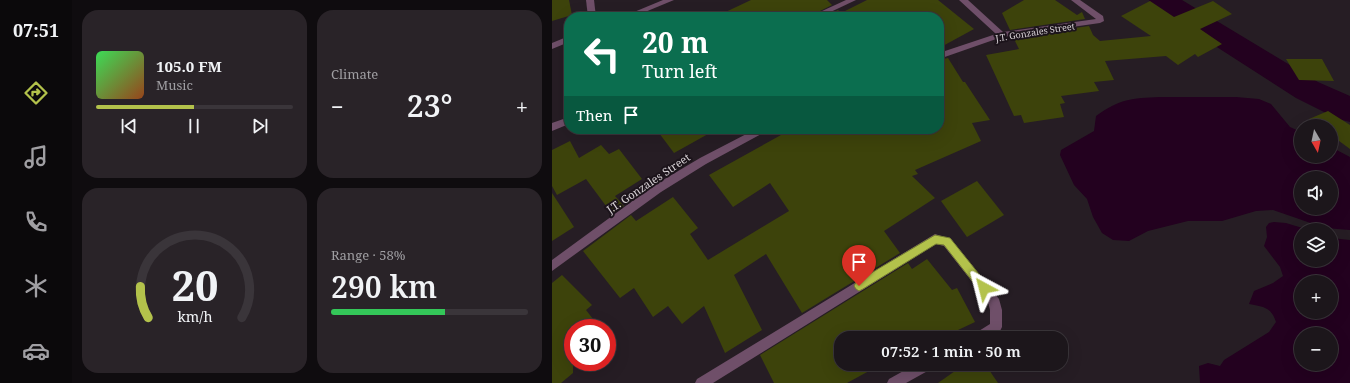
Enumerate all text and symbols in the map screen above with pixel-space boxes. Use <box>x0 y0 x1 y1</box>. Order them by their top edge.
text: 07:51 <box>13 18 59 42</box>
street label: J.T. Gonzales Street <box>993 19 1076 45</box>
text: 20 m <box>642 23 709 61</box>
icon: left <box>576 28 628 80</box>
text: 105.0 FM <box>156 56 222 76</box>
text: Turn left <box>642 59 717 83</box>
text: Climate <box>331 65 378 83</box>
text: Music <box>156 76 193 94</box>
icon: directions <box>22 79 50 107</box>
text: 23° <box>407 85 453 126</box>
text: − <box>331 91 344 121</box>
text: + <box>516 91 528 121</box>
icon: arrive <box>620 104 642 126</box>
text: Then <box>576 105 612 125</box>
icon: previous <box>118 115 140 137</box>
icon: pause <box>183 115 205 137</box>
icon: next <box>249 115 271 137</box>
north arrow <box>1294 119 1338 163</box>
map controls <box>1294 119 1338 371</box>
icon: music <box>22 143 50 171</box>
street label: J.T. Gonzales Street <box>602 149 693 217</box>
button: sound <box>1294 171 1338 215</box>
icon: phone <box>22 208 50 236</box>
button: layers <box>1294 223 1338 267</box>
pin <box>842 245 876 286</box>
text: Range · 58% <box>331 246 405 264</box>
icon: arrive <box>848 251 870 273</box>
text: 20 <box>171 257 218 313</box>
text: 290 km <box>331 266 437 307</box>
position arrow <box>963 267 1005 309</box>
icon: climate <box>22 272 50 300</box>
button: + <box>1294 275 1338 319</box>
text: km/h <box>177 307 212 326</box>
speed limit sign: 30 <box>564 319 616 371</box>
button: − <box>1294 327 1338 371</box>
icon: car <box>22 337 50 365</box>
text: 07:52 · 1 min · 50 m <box>881 341 1021 361</box>

